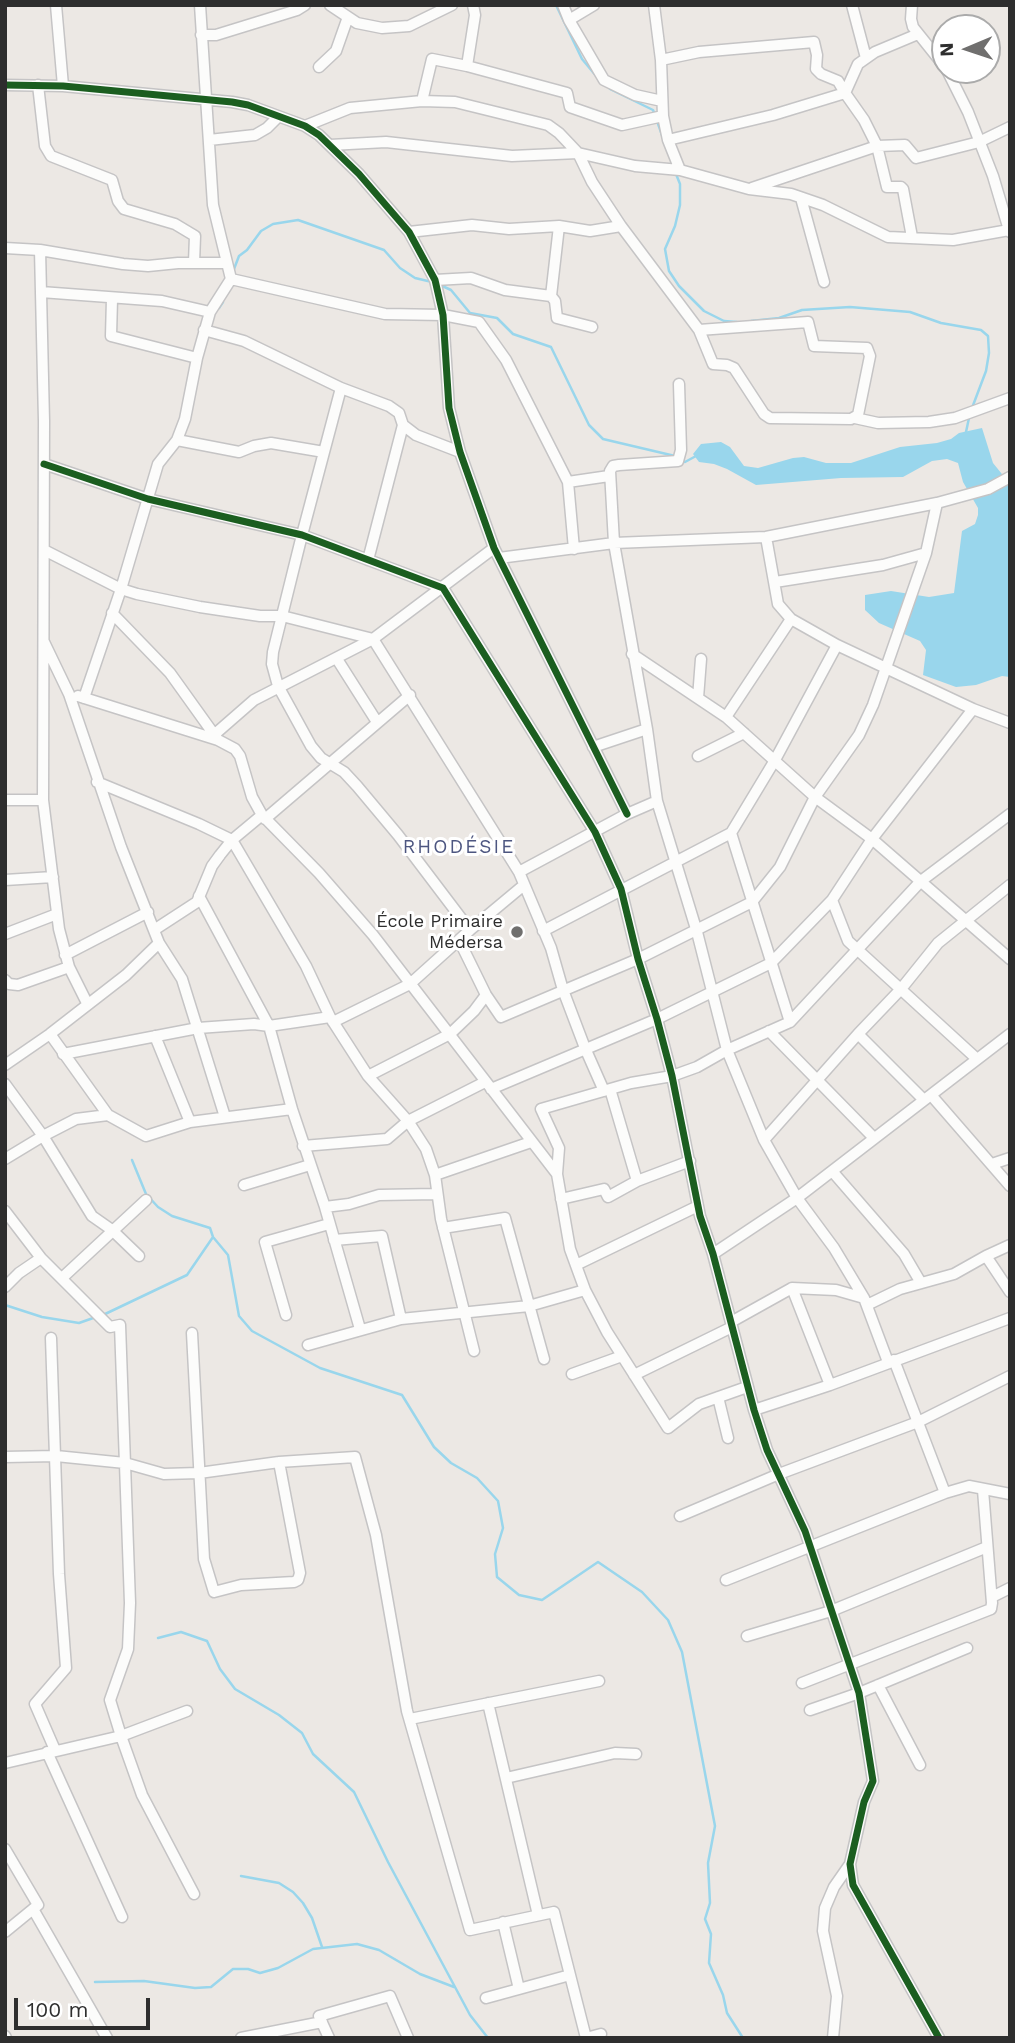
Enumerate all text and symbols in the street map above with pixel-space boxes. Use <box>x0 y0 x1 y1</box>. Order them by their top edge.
north arrow <box>931 14 1001 84</box>
text: N <box>935 42 958 57</box>
district label: RHODÉSIE <box>404 836 514 858</box>
place label: École Primaire Médersa <box>376 911 503 954</box>
marker: École Primaire Médersa <box>509 924 525 940</box>
scale bar <box>18 1983 154 2027</box>
text: 100 m <box>27 1997 89 2022</box>

